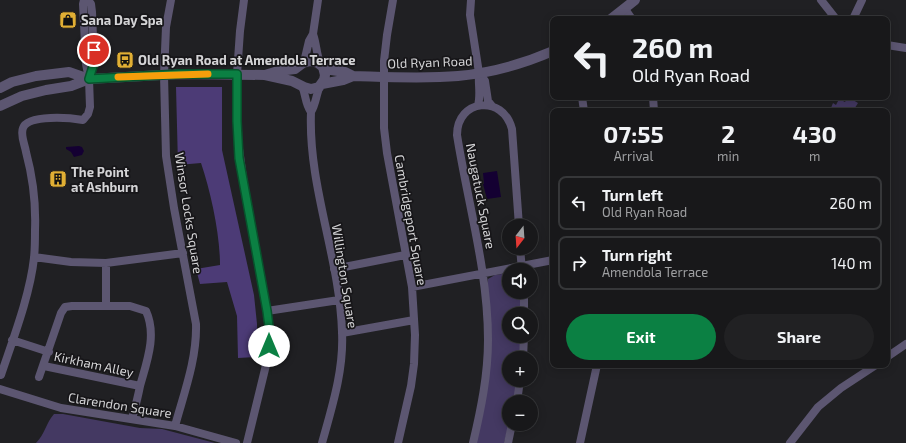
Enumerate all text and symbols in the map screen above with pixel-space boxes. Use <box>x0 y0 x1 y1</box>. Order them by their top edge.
shop icon: Sana Day Spa <box>58 10 78 30</box>
place label: Sana Day Spa <box>81 12 163 28</box>
text: 260 m <box>632 30 713 64</box>
icon: left <box>566 32 618 84</box>
pin <box>77 33 111 67</box>
icon: arrive <box>83 39 105 61</box>
bus stop icon: Old Ryan Road at Amendola Terrace <box>115 50 135 70</box>
place label: Old Ryan Road at Amendola Terrace <box>138 52 356 68</box>
street label: Old Ryan Road <box>387 53 473 71</box>
text: Old Ryan Road <box>632 64 750 86</box>
text: 07:55 <box>603 119 664 148</box>
text: 2 <box>721 119 735 148</box>
text: 430 <box>793 119 837 148</box>
street label: Naugatuck Square <box>463 142 499 250</box>
text: Arrival <box>614 148 653 164</box>
text: min <box>717 148 739 164</box>
text: m <box>809 148 820 164</box>
street label: Winsor Locks Square <box>171 151 207 275</box>
street label: Cambridgeport Square <box>392 153 430 287</box>
place label: The Point at Ashburn <box>71 164 138 195</box>
building icon: The Point at Ashburn <box>48 169 68 189</box>
text: Turn left <box>602 186 663 204</box>
icon: left <box>568 192 590 214</box>
text: 260 m <box>829 194 872 212</box>
text: Old Ryan Road <box>602 204 687 220</box>
north arrow <box>502 219 538 255</box>
map controls <box>502 219 538 431</box>
street label: Willington Square <box>329 223 361 329</box>
text: Turn right <box>602 246 672 264</box>
icon: right <box>568 252 590 274</box>
text: 140 m <box>831 254 872 272</box>
button: sound <box>502 263 538 299</box>
text: Amendola Terrace <box>602 264 708 280</box>
button: search <box>502 307 538 343</box>
button: Exit <box>566 314 716 360</box>
button: Share <box>724 314 874 360</box>
position arrow <box>248 325 290 367</box>
street label: Kirkham Alley <box>53 348 135 380</box>
button: + <box>502 351 538 387</box>
street label: Clarendon Square <box>67 389 173 421</box>
button: − <box>502 395 538 431</box>

